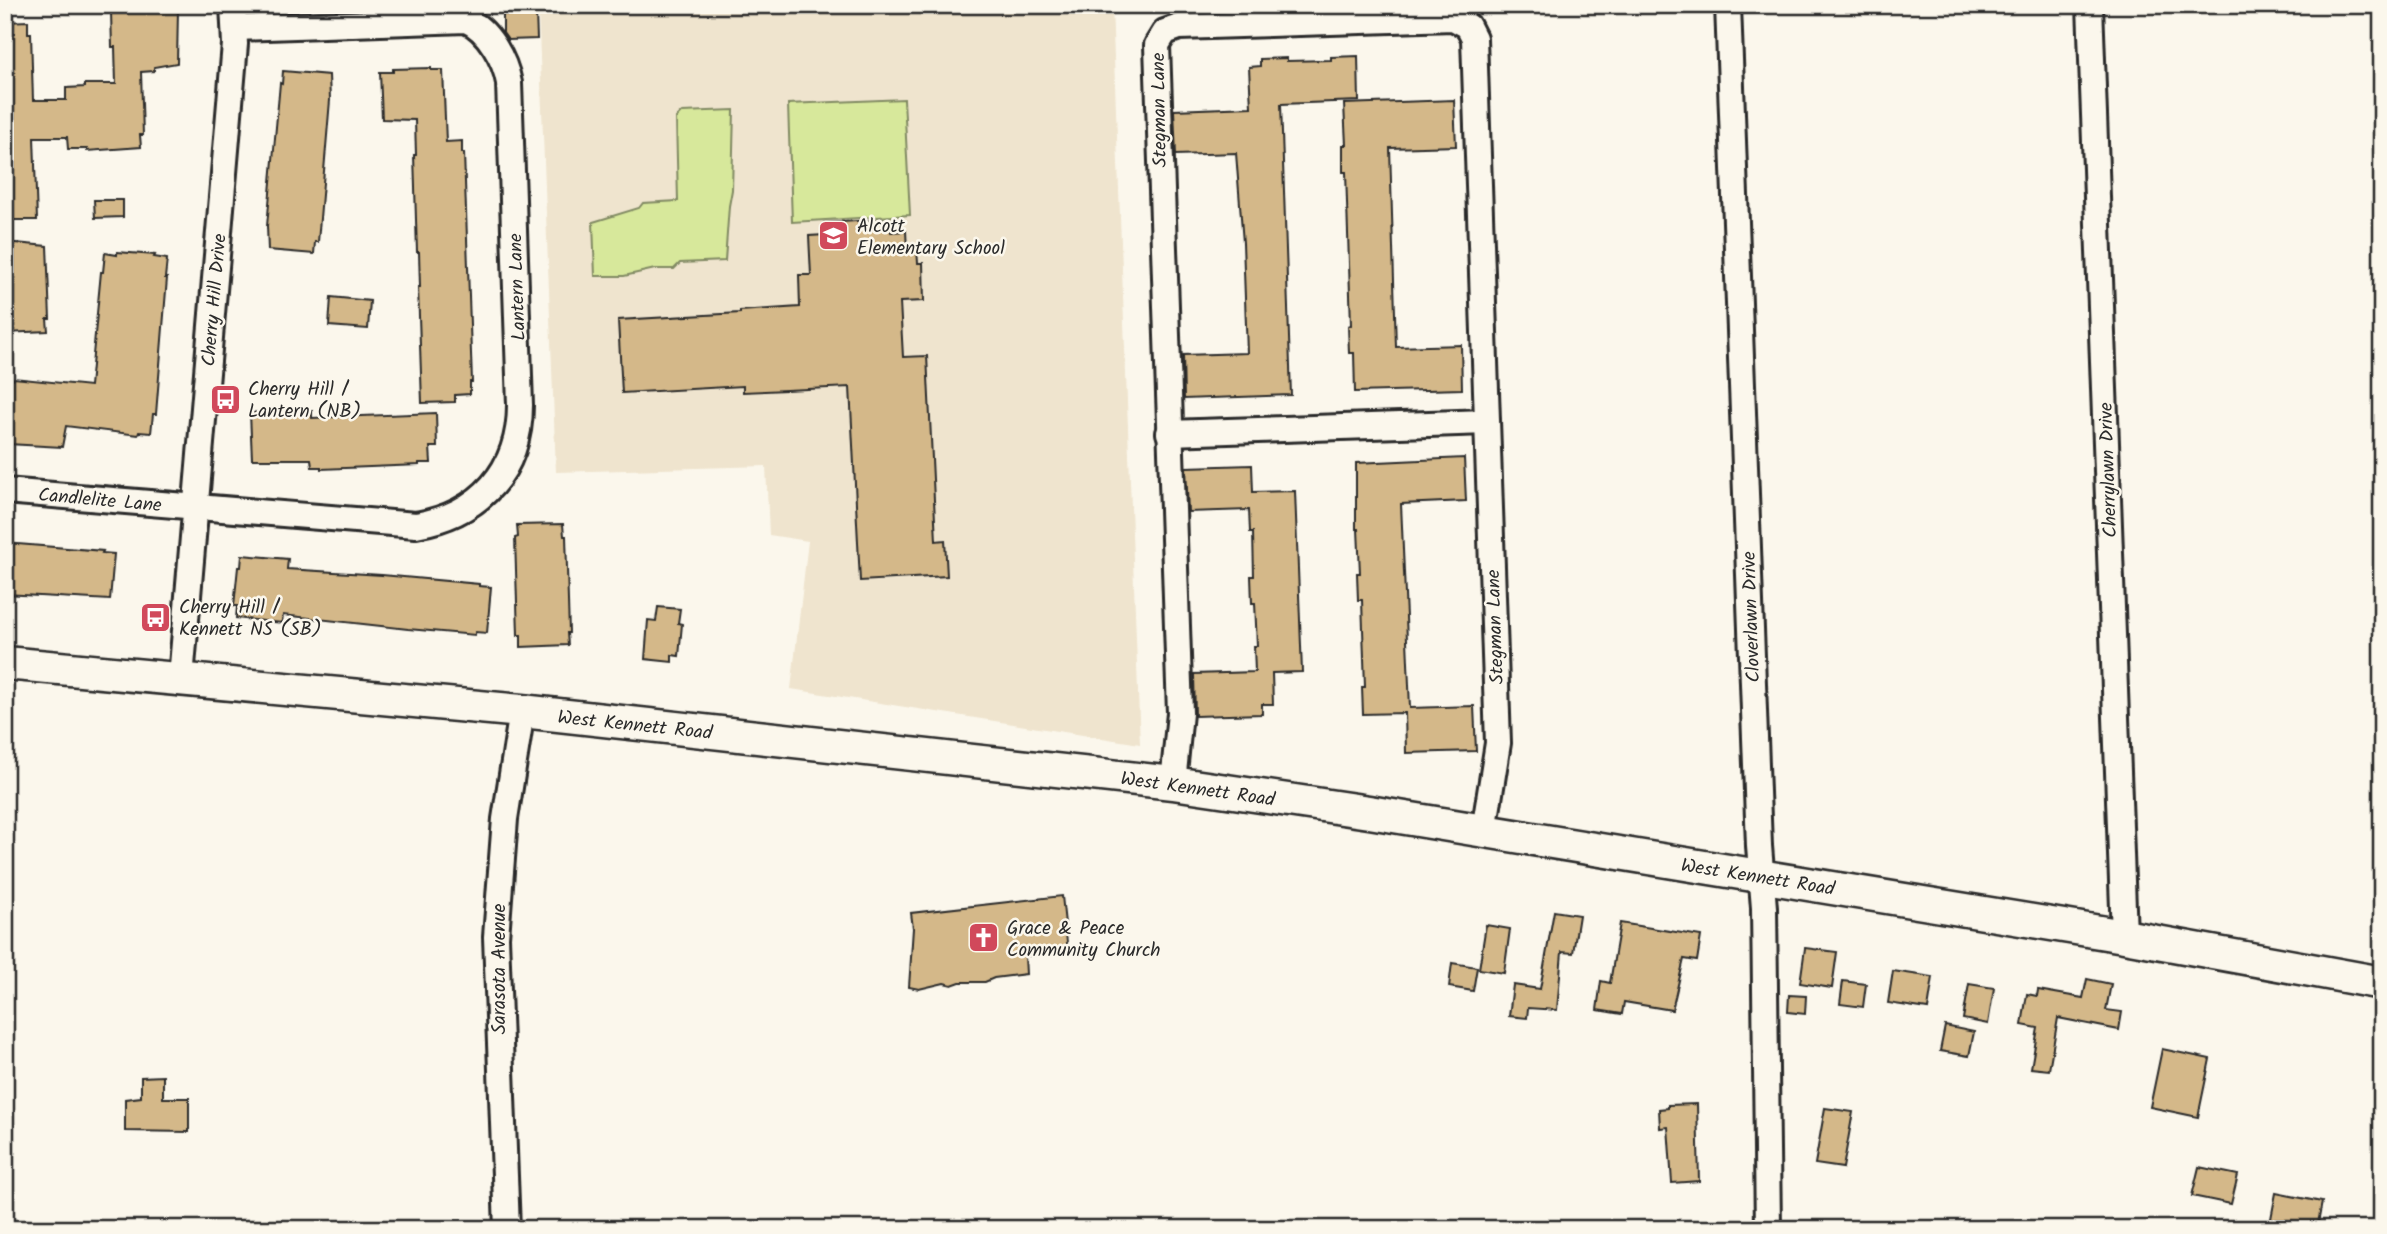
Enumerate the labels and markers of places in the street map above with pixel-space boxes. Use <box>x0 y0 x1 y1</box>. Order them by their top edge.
place label: Alcott Elementary School <box>857 212 1005 264</box>
school or university icon: Alcott Elementary School <box>817 219 851 253</box>
place label: Cherry Hill / Lantern (NB) <box>248 375 361 427</box>
bus stop icon: Cherry Hill / Lantern (NB) <box>208 382 242 416</box>
place label: Cherry Hill / Kennett NS (SB) <box>179 593 321 645</box>
bus stop icon: Cherry Hill / Kennett NS (SB) <box>139 600 173 634</box>
place label: Grace & Peace Community Church <box>1007 914 1161 966</box>
church icon: Grace & Peace Community Church <box>967 921 1001 955</box>

